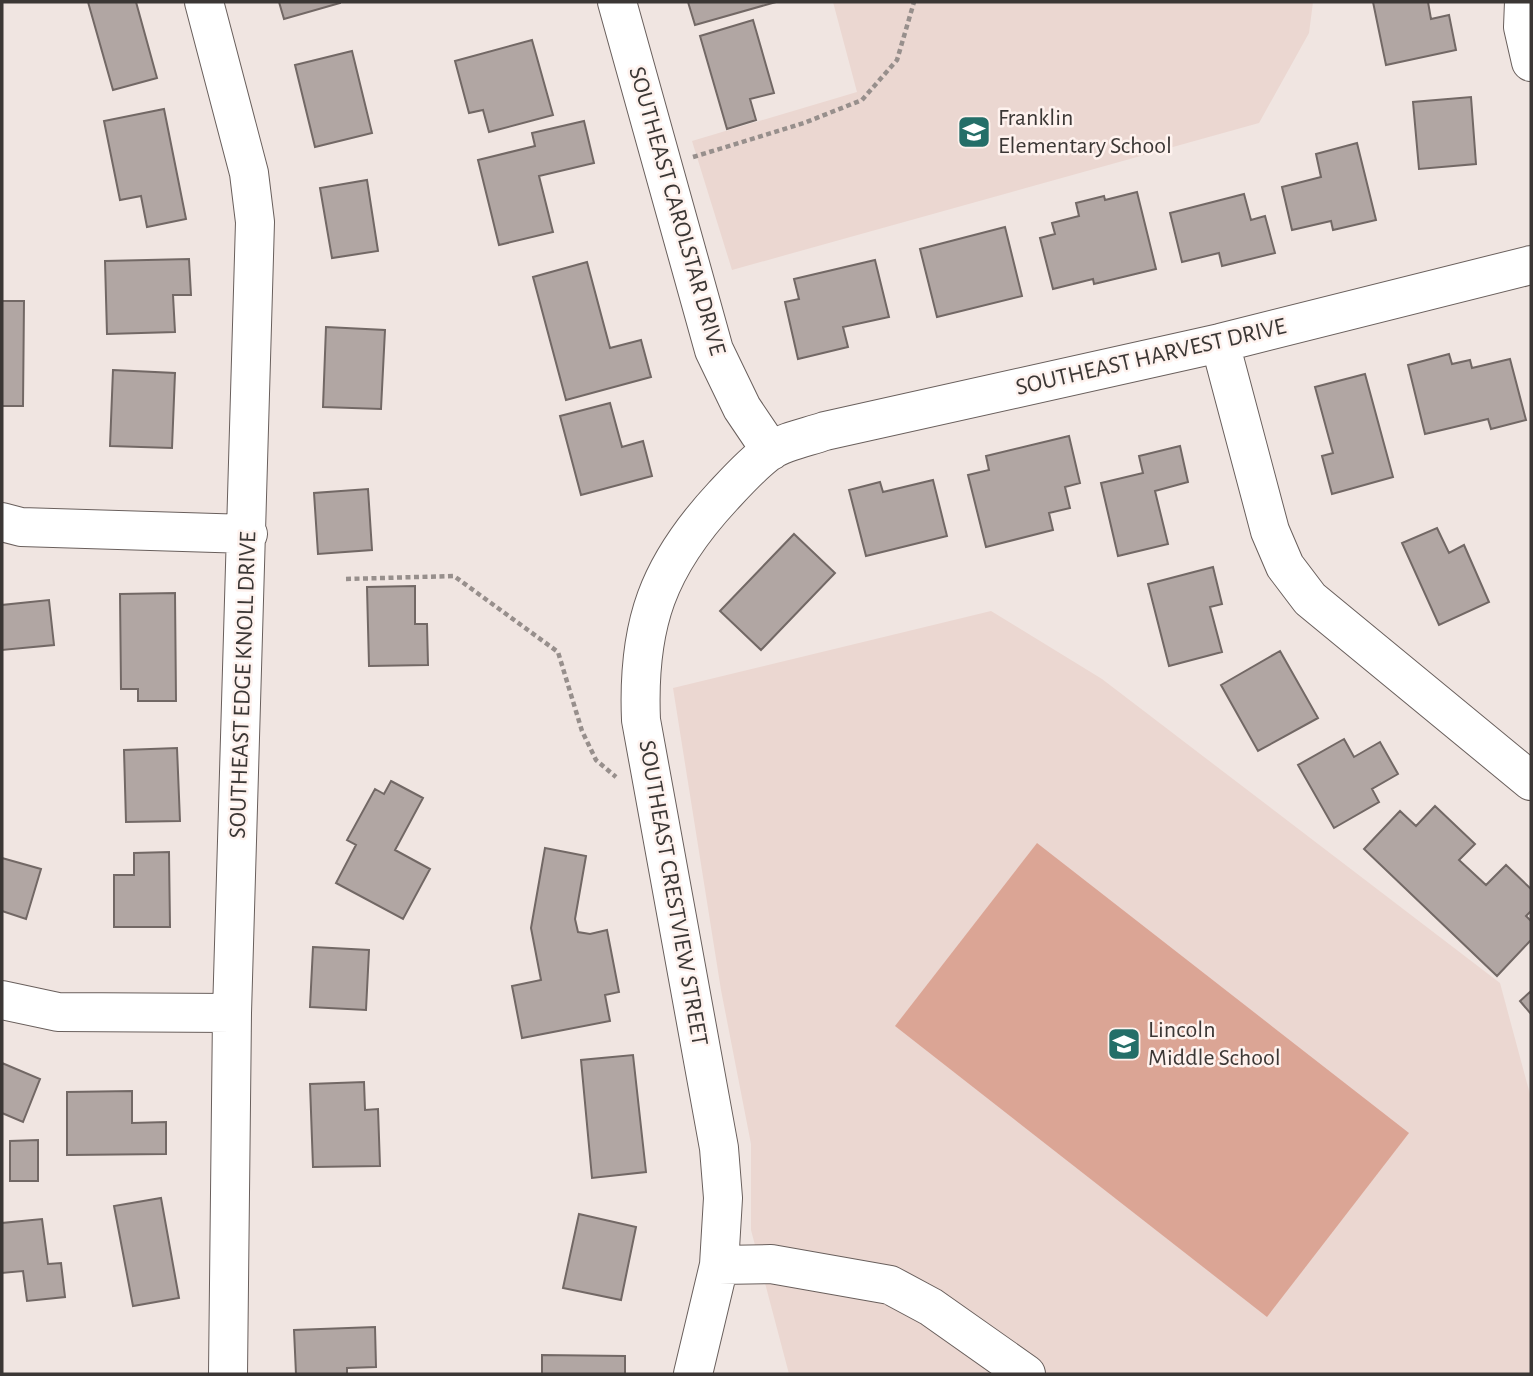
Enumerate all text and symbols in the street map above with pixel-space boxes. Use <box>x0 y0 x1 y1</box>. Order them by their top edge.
street label: SOUTHEAST CAROLSTAR DRIVE <box>624 64 730 358</box>
place label: Franklin Elementary School <box>998 106 1172 158</box>
school or university icon: Franklin Elementary School <box>955 113 993 151</box>
street label: SOUTHEAST HARVEST DRIVE <box>1014 314 1289 400</box>
street label: SOUTHEAST EDGE KNOLL DRIVE <box>226 531 260 839</box>
street label: SOUTHEAST CRESTVIEW STREET <box>634 738 712 1048</box>
place label: Lincoln Middle School <box>1148 1018 1281 1070</box>
school or university icon: Lincoln Middle School <box>1105 1025 1143 1063</box>

